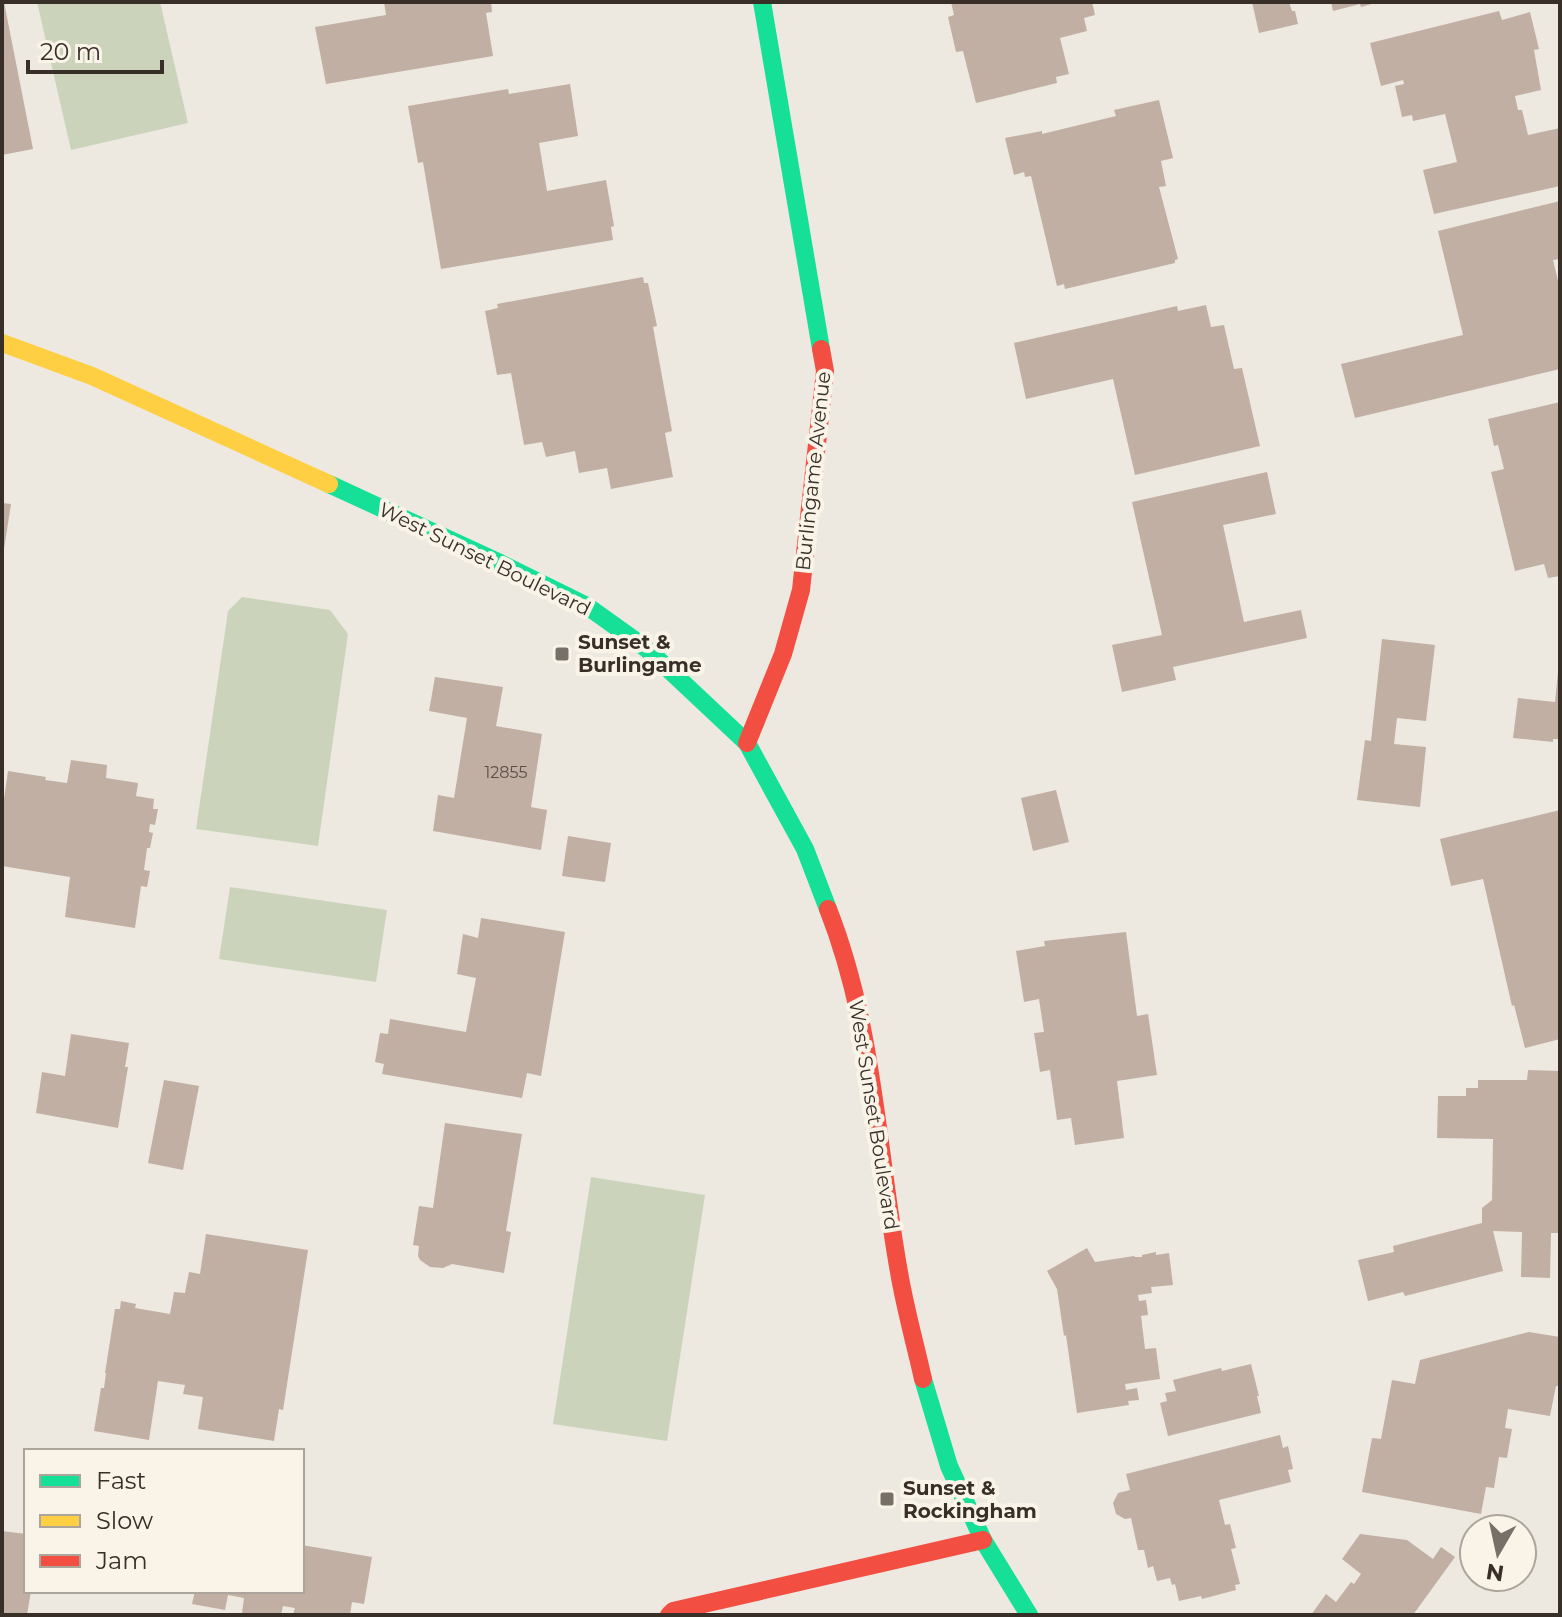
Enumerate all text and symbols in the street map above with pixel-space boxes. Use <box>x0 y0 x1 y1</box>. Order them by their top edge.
scale bar <box>28 24 162 74</box>
text: 20 m <box>40 37 101 66</box>
street label: Burlingame Avenue <box>791 370 835 572</box>
street label: West Sunset Boulevard <box>375 497 595 621</box>
place label: Sunset & Burlingame <box>578 630 702 677</box>
marker: Sunset & Burlingame <box>553 645 571 663</box>
house number: 12855 <box>484 763 528 782</box>
street label: West Sunset Boulevard <box>844 998 904 1232</box>
legend <box>24 1449 304 1593</box>
text: Fast <box>96 1466 147 1495</box>
place label: Sunset & Rockingham <box>903 1476 1037 1523</box>
marker: Sunset & Rockingham <box>878 1490 896 1508</box>
text: Slow <box>96 1506 153 1535</box>
north arrow <box>1458 1513 1538 1593</box>
text: Jam <box>95 1546 148 1575</box>
text: N <box>1484 1558 1506 1587</box>

